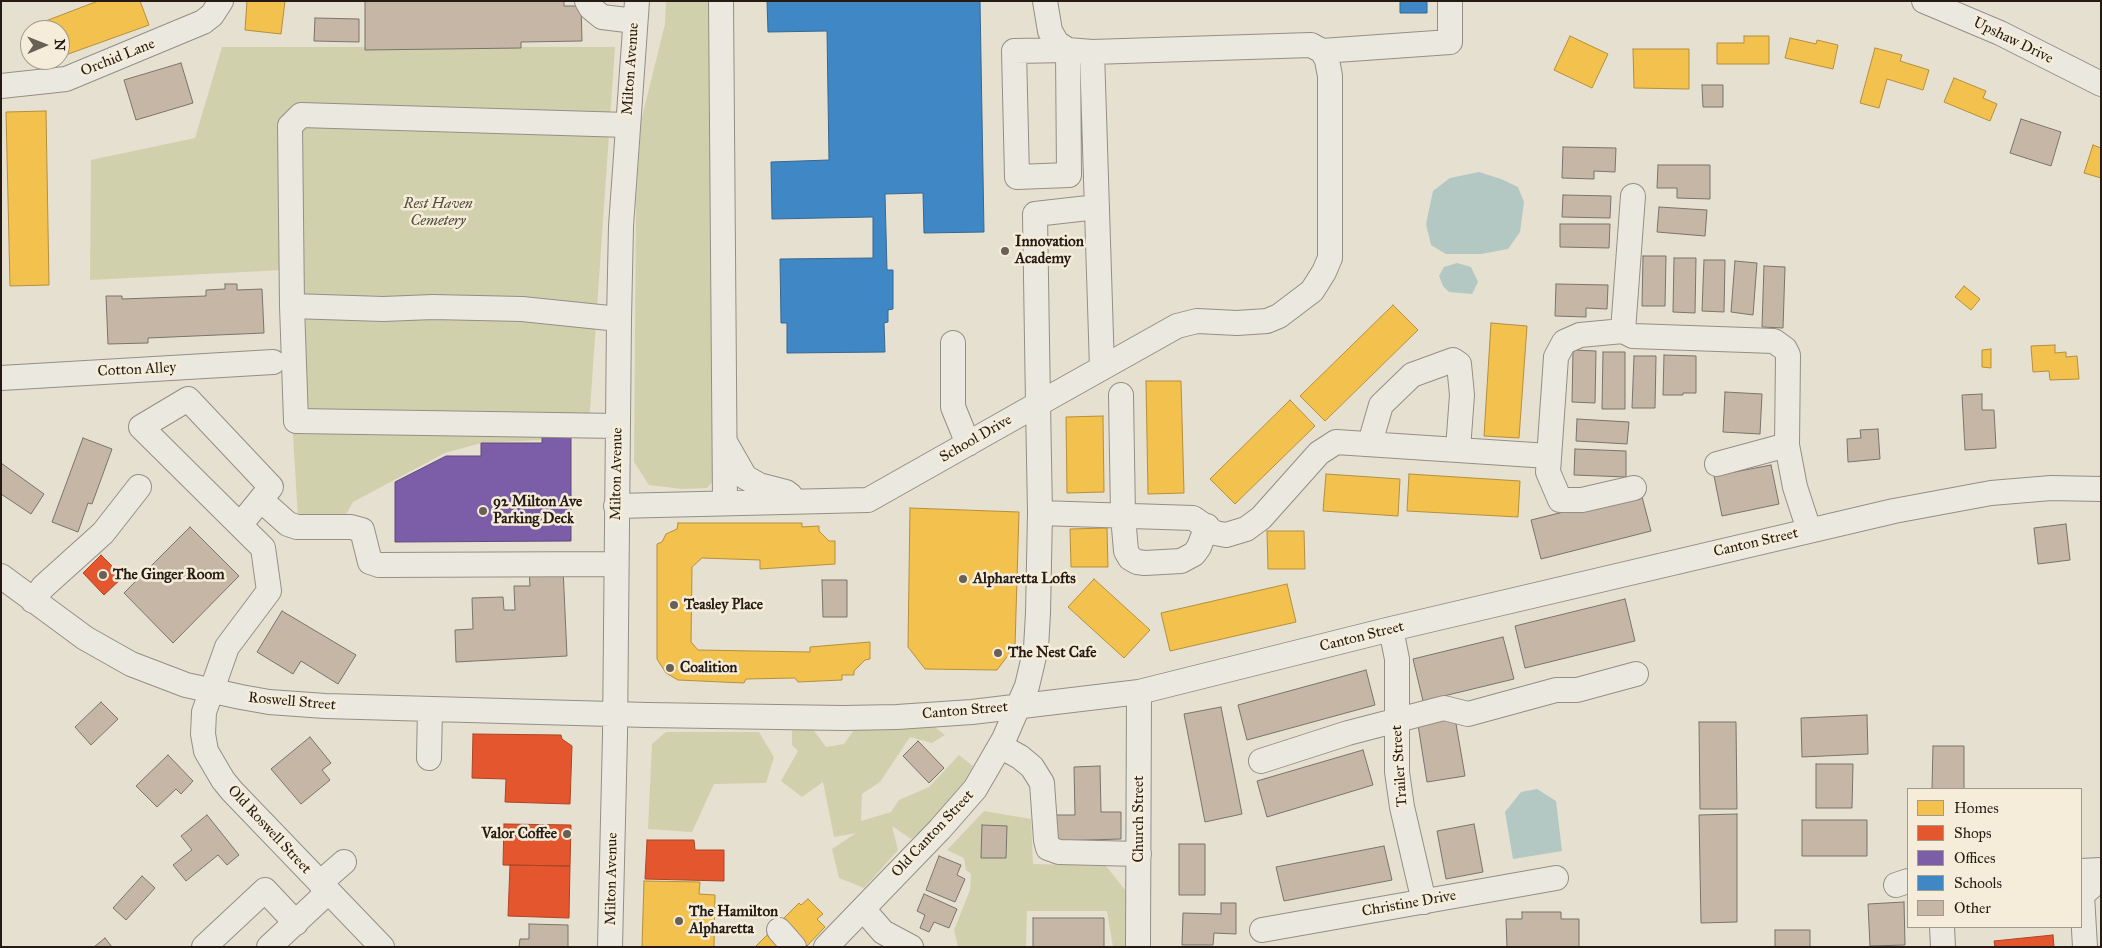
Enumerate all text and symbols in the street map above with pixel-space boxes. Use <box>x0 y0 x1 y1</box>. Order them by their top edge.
street label: Upshaw Drive <box>1970 14 2056 68</box>
north arrow <box>20 20 70 70</box>
street label: Milton Avenue <box>619 22 643 116</box>
street label: Orchid Lane <box>78 35 158 81</box>
text: N <box>51 39 68 51</box>
park label: Rest Haven Cemetery <box>403 195 473 230</box>
place label: Innovation Academy <box>1015 233 1084 268</box>
marker: Innovation Academy <box>999 245 1011 257</box>
street label: Cotton Alley <box>97 359 177 381</box>
street label: School Drive <box>937 411 1015 467</box>
street label: Milton Avenue <box>607 427 627 521</box>
place label: 92 Milton Ave Parking Deck <box>493 493 582 528</box>
marker: 92 Milton Ave Parking Deck <box>477 505 489 517</box>
street label: Canton Street <box>1712 525 1800 561</box>
place label: The Ginger Room <box>113 566 225 584</box>
marker: The Ginger Room <box>97 569 109 581</box>
place label: Alpharetta Lofts <box>973 570 1076 588</box>
marker: Alpharetta Lofts <box>957 573 969 585</box>
place label: Teasley Place <box>684 596 763 614</box>
marker: Teasley Place <box>668 599 680 611</box>
street label: Canton Street <box>1318 618 1406 656</box>
place label: The Nest Cafe <box>1008 644 1097 662</box>
marker: The Nest Cafe <box>992 647 1004 659</box>
place label: Coalition <box>680 659 737 677</box>
marker: Coalition <box>664 662 676 674</box>
street label: Roswell Street <box>247 689 337 715</box>
street label: Canton Street <box>921 698 1009 724</box>
street label: Trailer Street <box>1388 724 1412 808</box>
street label: Church Street <box>1130 775 1148 863</box>
street label: Old Roswell Street <box>223 782 315 878</box>
street label: Old Canton Street <box>888 787 978 881</box>
legend <box>1907 788 2082 928</box>
text: Homes <box>1954 799 1999 817</box>
text: Shops <box>1954 824 1992 842</box>
place label: Valor Coffee <box>482 825 557 843</box>
marker: Valor Coffee <box>561 828 573 840</box>
street label: Milton Avenue <box>602 832 622 926</box>
text: Offices <box>1954 849 1995 867</box>
text: Schools <box>1954 874 2002 892</box>
street label: Christine Drive <box>1360 887 1458 921</box>
text: Other <box>1954 899 1991 917</box>
place label: The Hamilton Alpharetta <box>689 903 778 938</box>
marker: The Hamilton Alpharetta <box>673 915 685 927</box>

